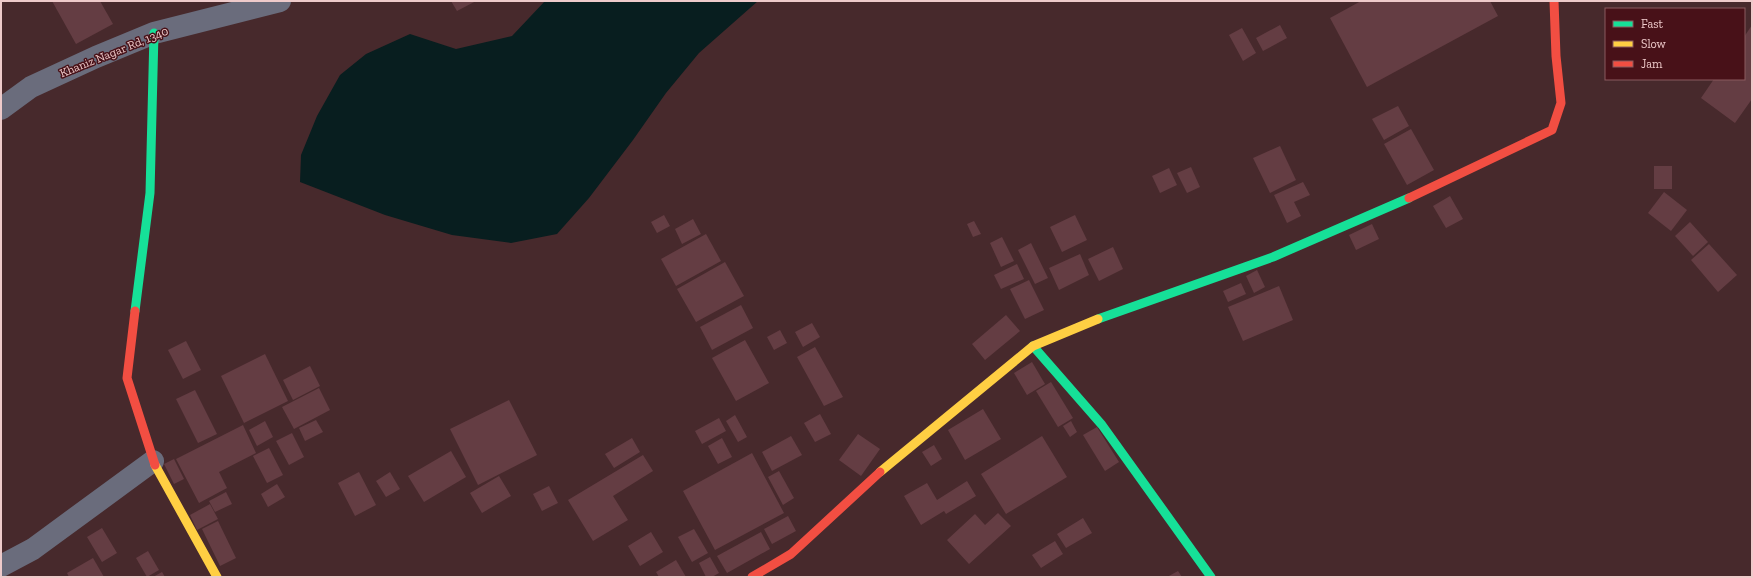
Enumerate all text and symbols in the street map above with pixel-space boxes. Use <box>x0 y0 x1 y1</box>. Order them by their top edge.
legend <box>1605 8 1745 80</box>
text: Fast <box>1641 17 1664 31</box>
street label: Khaniz Nagar Rd, 1340 <box>58 24 170 80</box>
text: Slow <box>1641 37 1667 51</box>
text: Jam <box>1641 57 1663 71</box>

